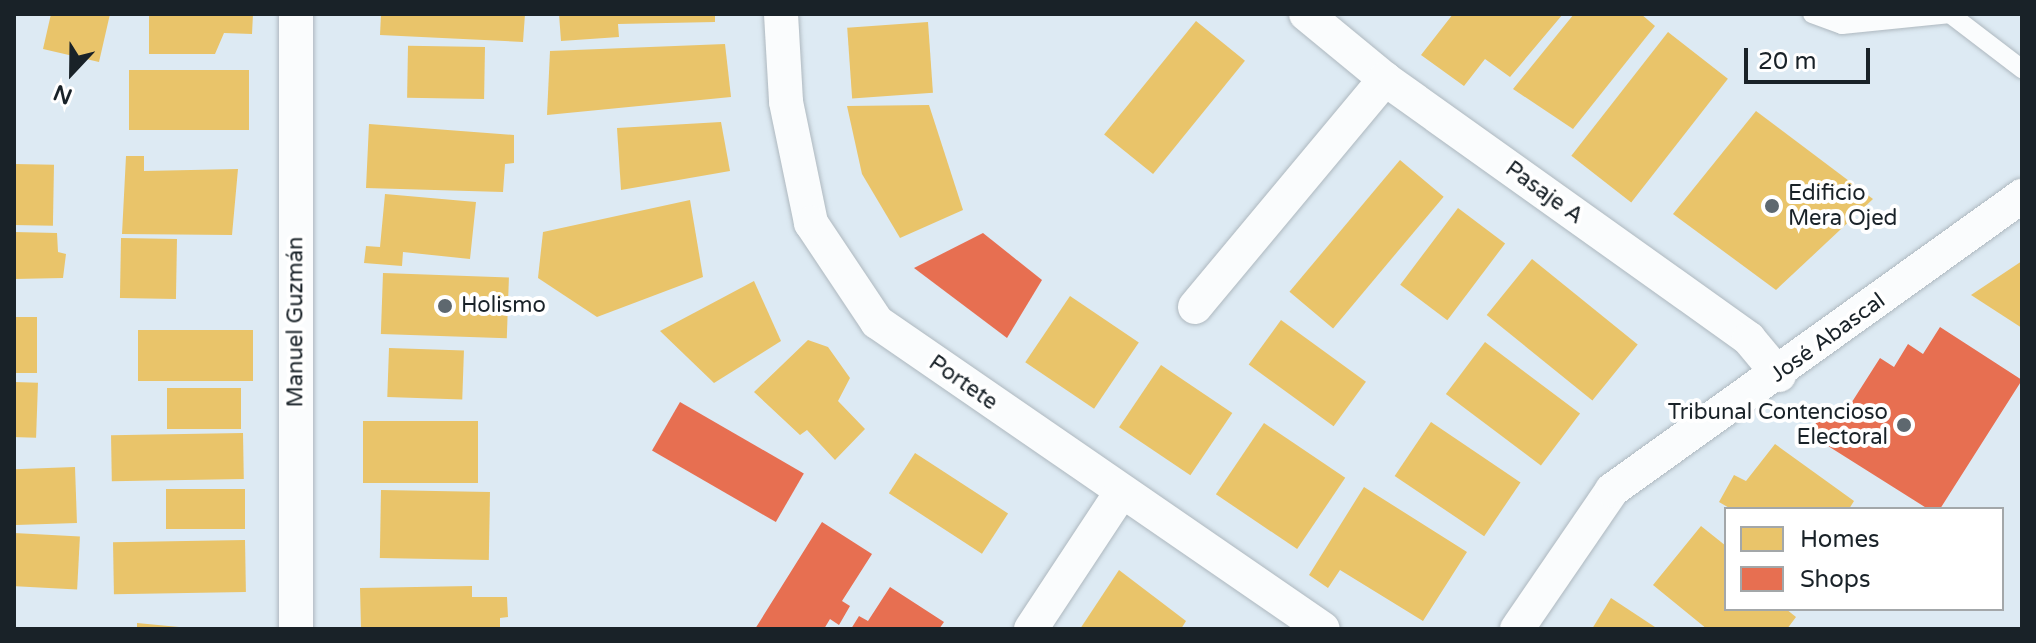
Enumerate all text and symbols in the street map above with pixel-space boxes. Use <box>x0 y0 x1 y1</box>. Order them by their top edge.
north arrow <box>32 32 112 112</box>
scale bar <box>1748 32 1874 82</box>
text: 20 m <box>1758 47 1816 76</box>
text: N <box>50 79 76 110</box>
street label: Pasaje A <box>1500 156 1588 230</box>
place label: Edificio Mera Ojed <box>1788 180 1897 232</box>
marker: Edificio Mera Ojed <box>1763 197 1781 215</box>
street label: Manuel Guzmán <box>283 237 309 407</box>
street label: José Abascal <box>1766 288 1890 388</box>
place label: Holismo <box>461 293 546 319</box>
marker: Holismo <box>436 297 454 315</box>
street label: Portete <box>924 350 1002 416</box>
place label: Tribunal Contencioso Electoral <box>1668 399 1888 450</box>
marker: Tribunal Contencioso Electoral <box>1895 416 1913 434</box>
legend <box>1724 507 2004 611</box>
text: Homes <box>1800 525 1880 554</box>
text: Shops <box>1800 565 1870 594</box>

